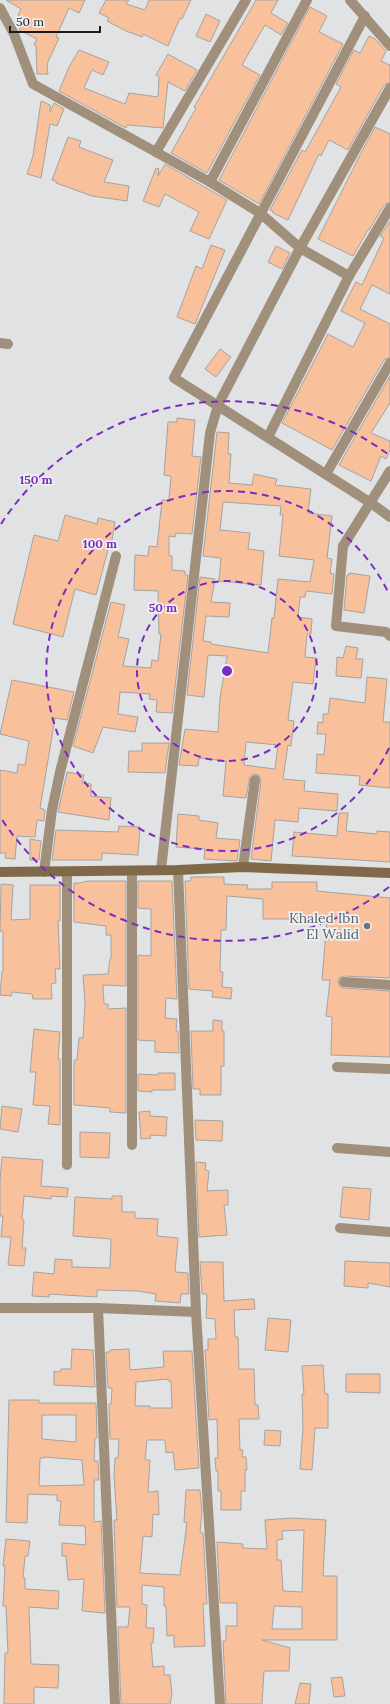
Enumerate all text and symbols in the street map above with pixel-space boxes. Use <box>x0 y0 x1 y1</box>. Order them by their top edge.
scale bar <box>10 8 100 34</box>
text: 50 m <box>16 14 44 29</box>
text: 150 m <box>19 472 53 487</box>
text: 100 m <box>83 536 117 551</box>
text: 50 m <box>149 600 177 615</box>
centre of rings <box>220 664 234 678</box>
place label: Khaled Ibn El Walid <box>289 909 359 943</box>
marker: Khaled Ibn El Walid <box>362 921 372 931</box>

